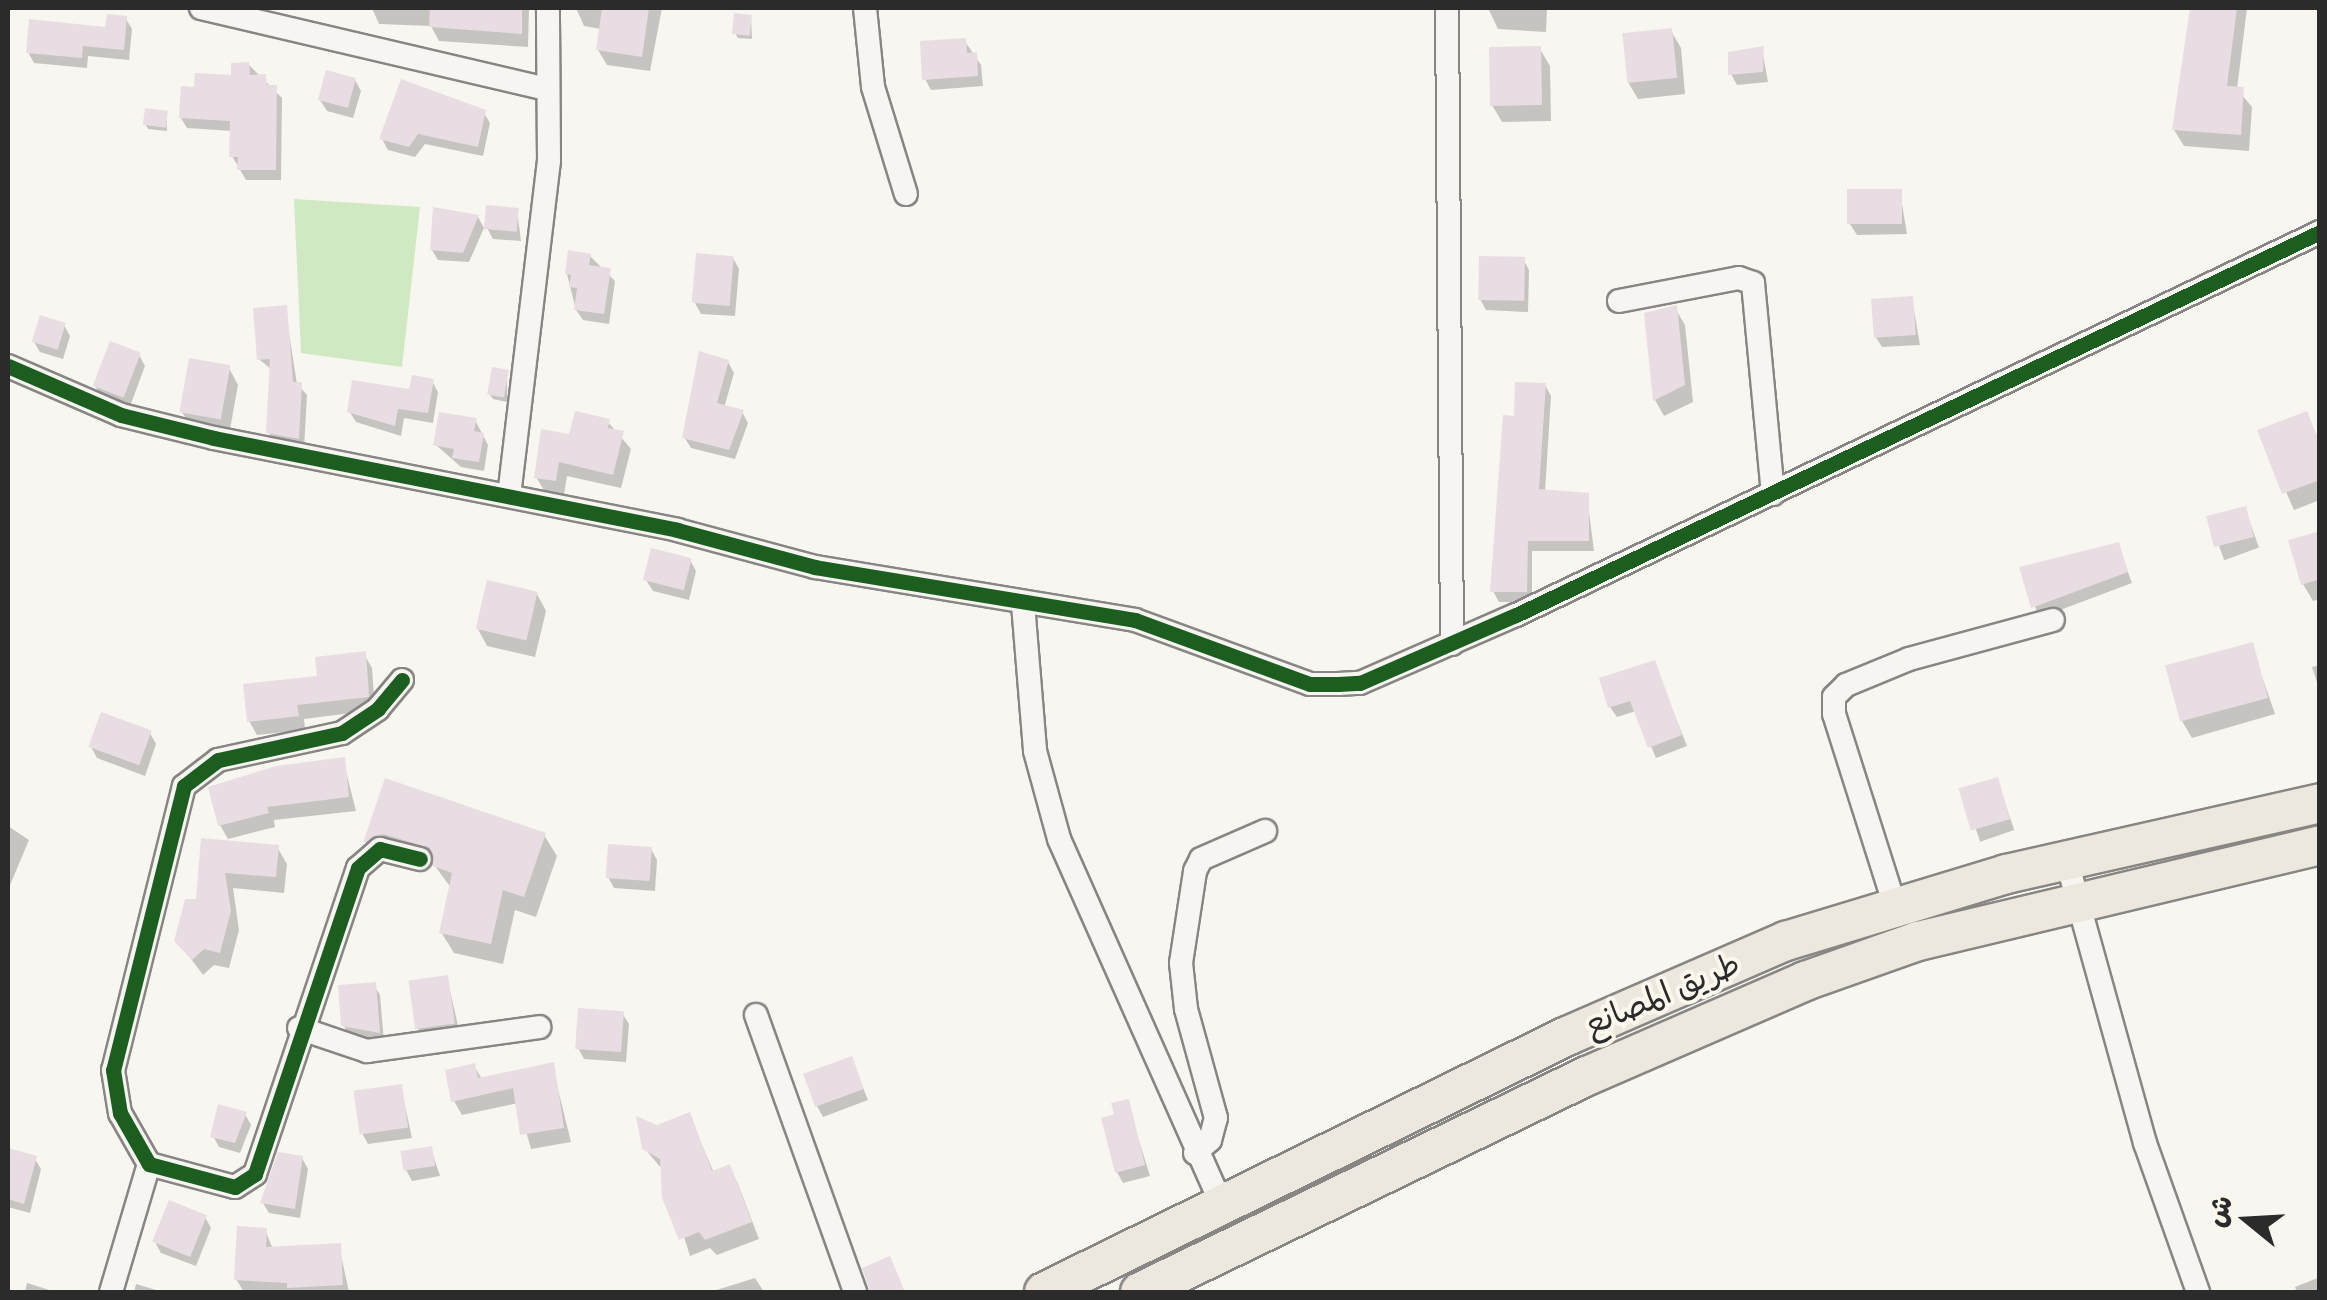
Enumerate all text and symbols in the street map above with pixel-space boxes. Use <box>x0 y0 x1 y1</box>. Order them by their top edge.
street label: طريق المصانع <box>1578 944 1746 1044</box>
north arrow <box>2197 1170 2297 1270</box>
text: ش <box>2198 1191 2239 1231</box>

